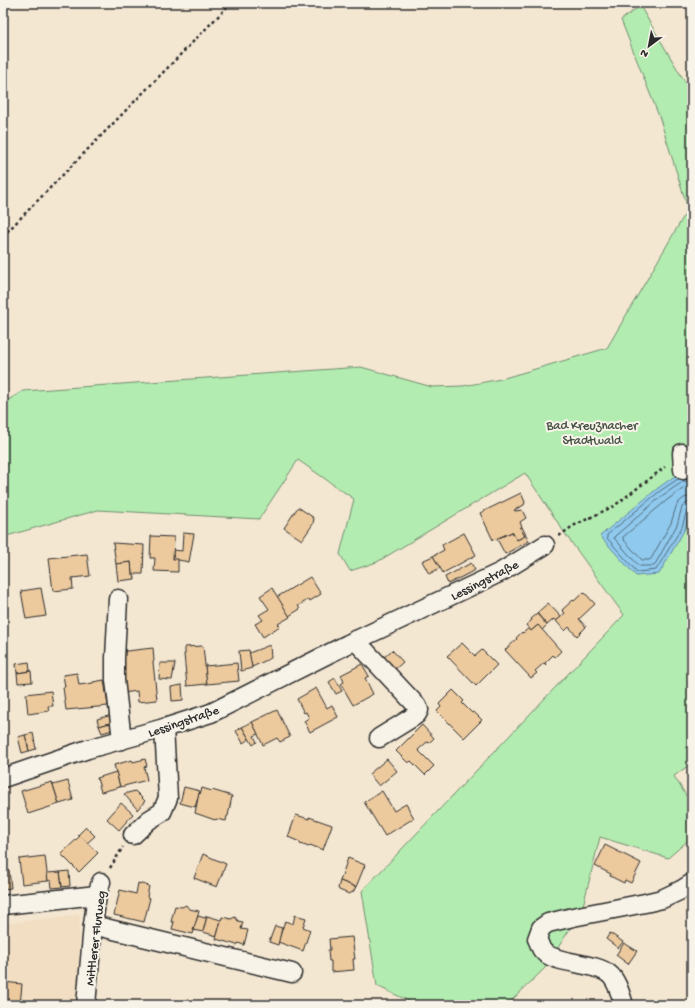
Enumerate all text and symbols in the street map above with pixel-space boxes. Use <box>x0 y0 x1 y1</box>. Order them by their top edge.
north arrow <box>629 26 669 66</box>
text: N <box>639 46 651 60</box>
park label: Bad Kreuznacher Stadtwald <box>546 419 639 449</box>
street label: Lessingstraße <box>449 558 522 605</box>
street label: Lessingstraße <box>146 703 221 741</box>
street label: Mittlerer Flurweg <box>83 890 110 987</box>

